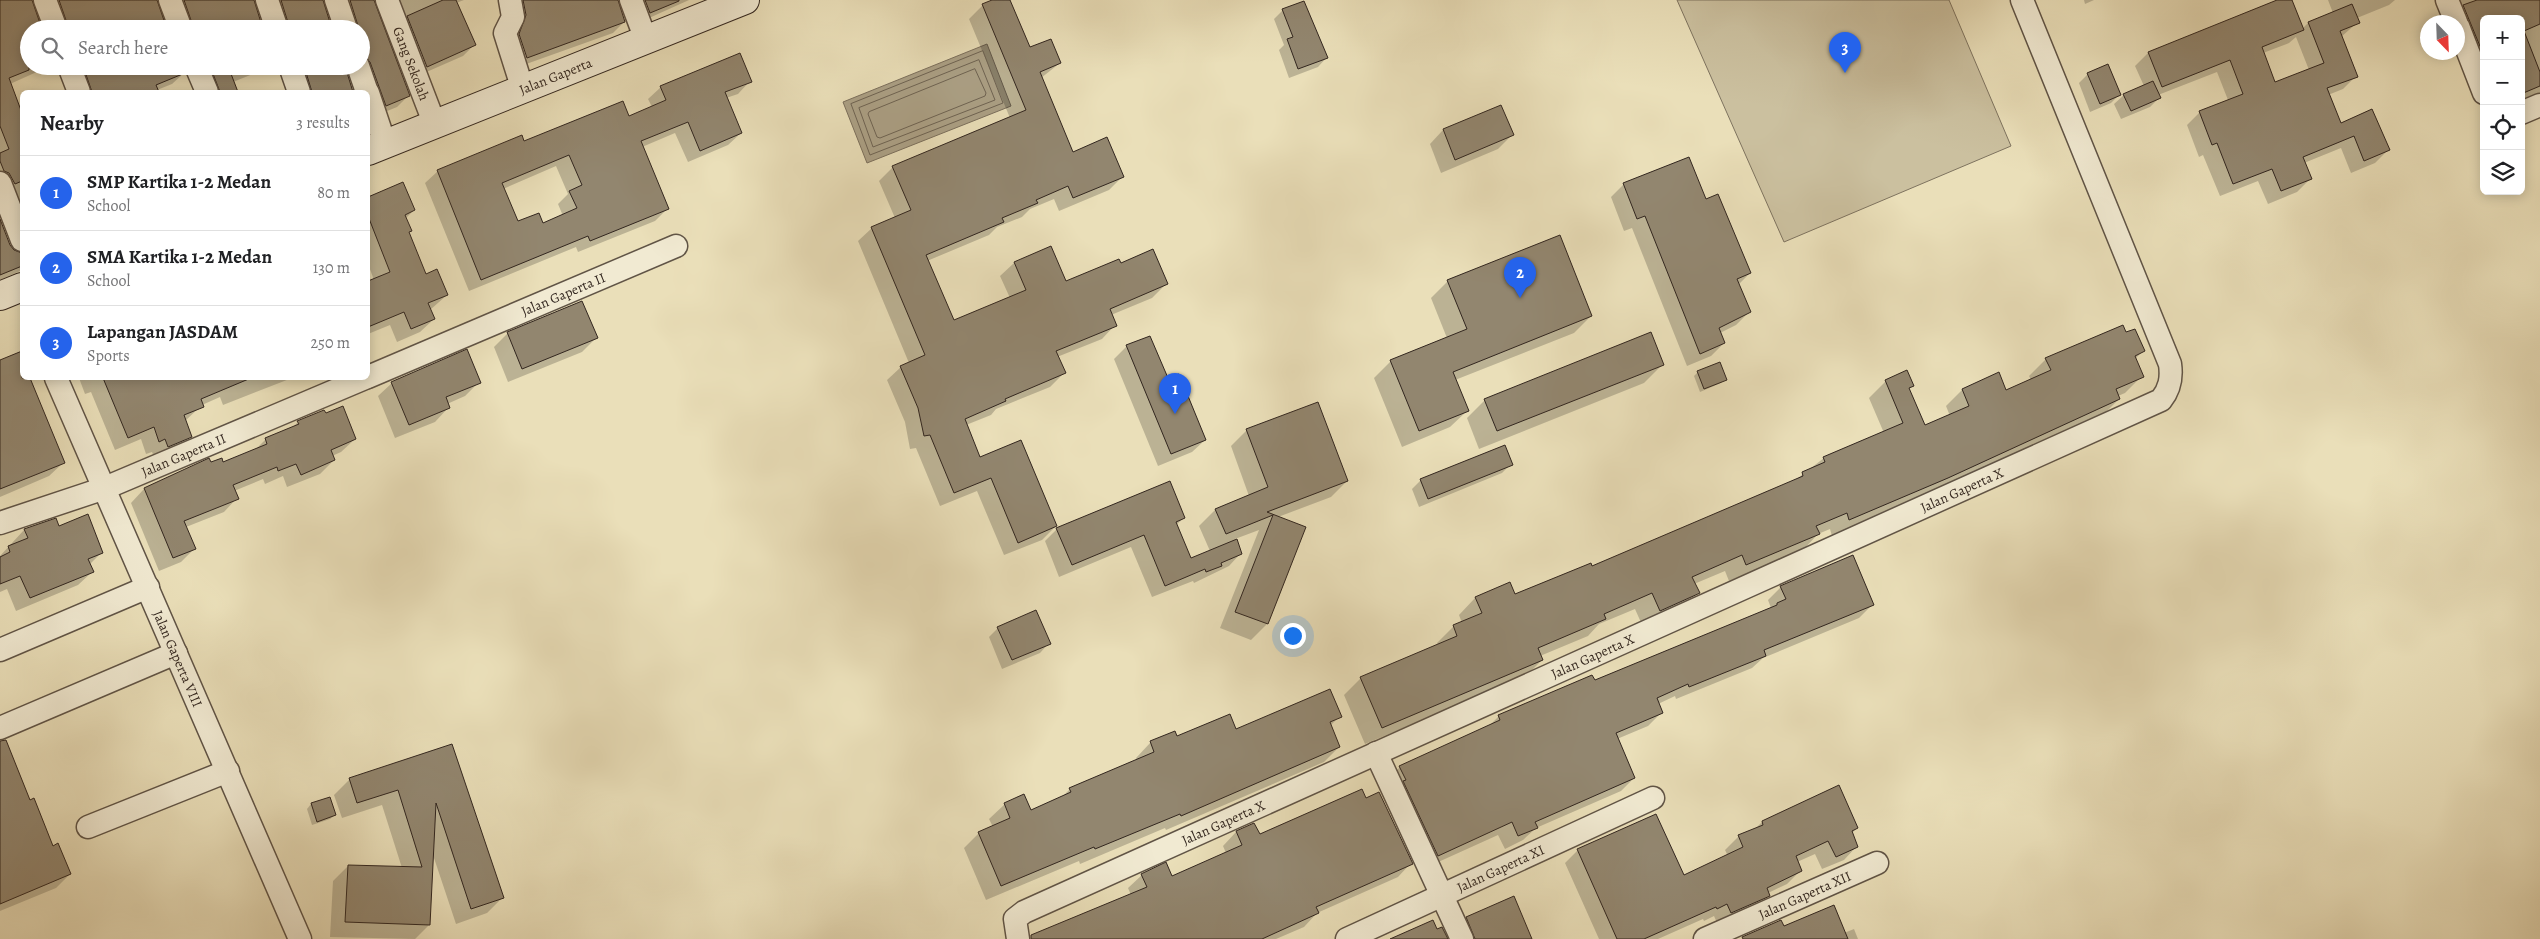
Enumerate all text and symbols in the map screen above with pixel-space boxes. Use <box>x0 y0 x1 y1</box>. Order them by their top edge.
north arrow <box>2420 15 2465 60</box>
map controls <box>2480 15 2525 195</box>
button: + <box>2480 15 2525 60</box>
search box <box>20 20 370 75</box>
street label: Gang Sekolah <box>388 24 434 104</box>
pin: 3 <box>1829 32 1861 73</box>
icon: search <box>38 34 66 62</box>
text: Search here <box>78 35 168 61</box>
street label: Jalan Gaperta <box>516 53 595 100</box>
button: − <box>2480 60 2525 105</box>
button: locate <box>2480 105 2525 150</box>
text: Nearby <box>40 109 103 137</box>
text: 3 results <box>296 112 350 134</box>
button: layers <box>2480 150 2525 195</box>
text: SMP Kartika 1-2 Medan <box>87 169 271 195</box>
text: 1 <box>53 182 59 204</box>
text: 80 m <box>317 182 350 204</box>
text: School <box>87 195 130 217</box>
text: SMA Kartika 1-2 Medan <box>87 244 272 270</box>
text: 2 <box>52 257 60 279</box>
text: 130 m <box>313 257 350 279</box>
pin: 2 <box>1504 257 1536 298</box>
street label: Jalan Gaperta II <box>518 268 608 321</box>
text: School <box>87 270 130 292</box>
text: Lapangan JASDAM <box>87 319 238 345</box>
text: 3 <box>53 332 59 354</box>
text: 250 m <box>311 332 350 354</box>
text: Sports <box>87 345 130 367</box>
pin: 1 <box>1159 373 1191 414</box>
street label: Jalan Gaperta II <box>139 429 229 481</box>
street label: Jalan Gaperta X <box>1917 463 2007 517</box>
street label: Jalan Gaperta VIII <box>148 608 207 710</box>
your location <box>1280 623 1306 649</box>
street label: Jalan Gaperta X <box>1548 629 1638 683</box>
street label: Jalan Gaperta X <box>1179 796 1269 850</box>
street label: Jalan Gaperta XI <box>1454 840 1547 897</box>
street label: Jalan Gaperta XII <box>1756 867 1854 924</box>

